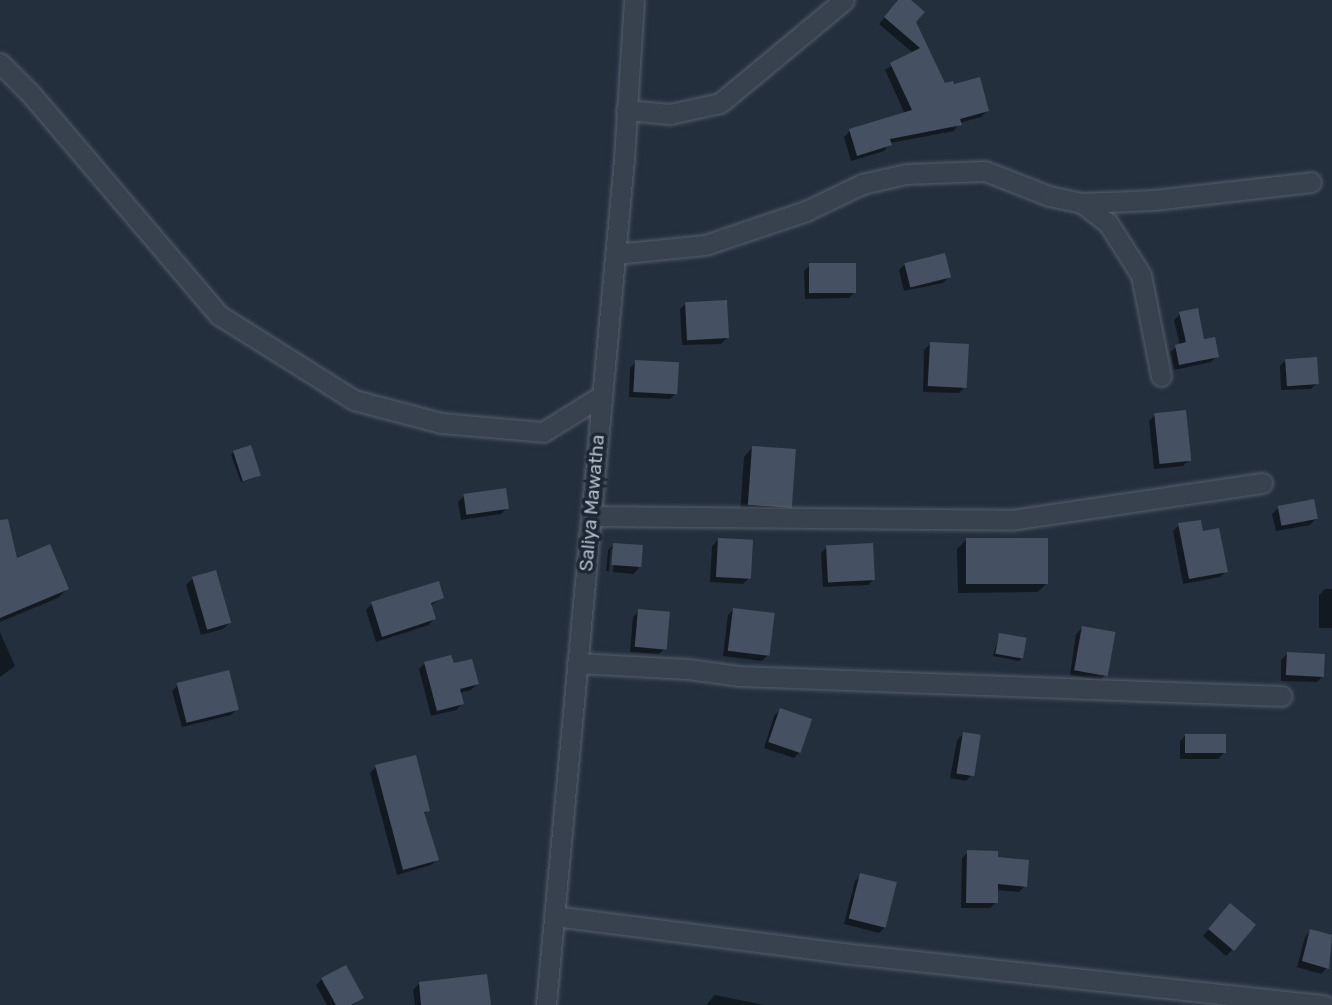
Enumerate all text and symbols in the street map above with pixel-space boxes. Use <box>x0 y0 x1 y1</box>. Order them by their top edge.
street label: Saliya Mawatha <box>575 434 609 572</box>

